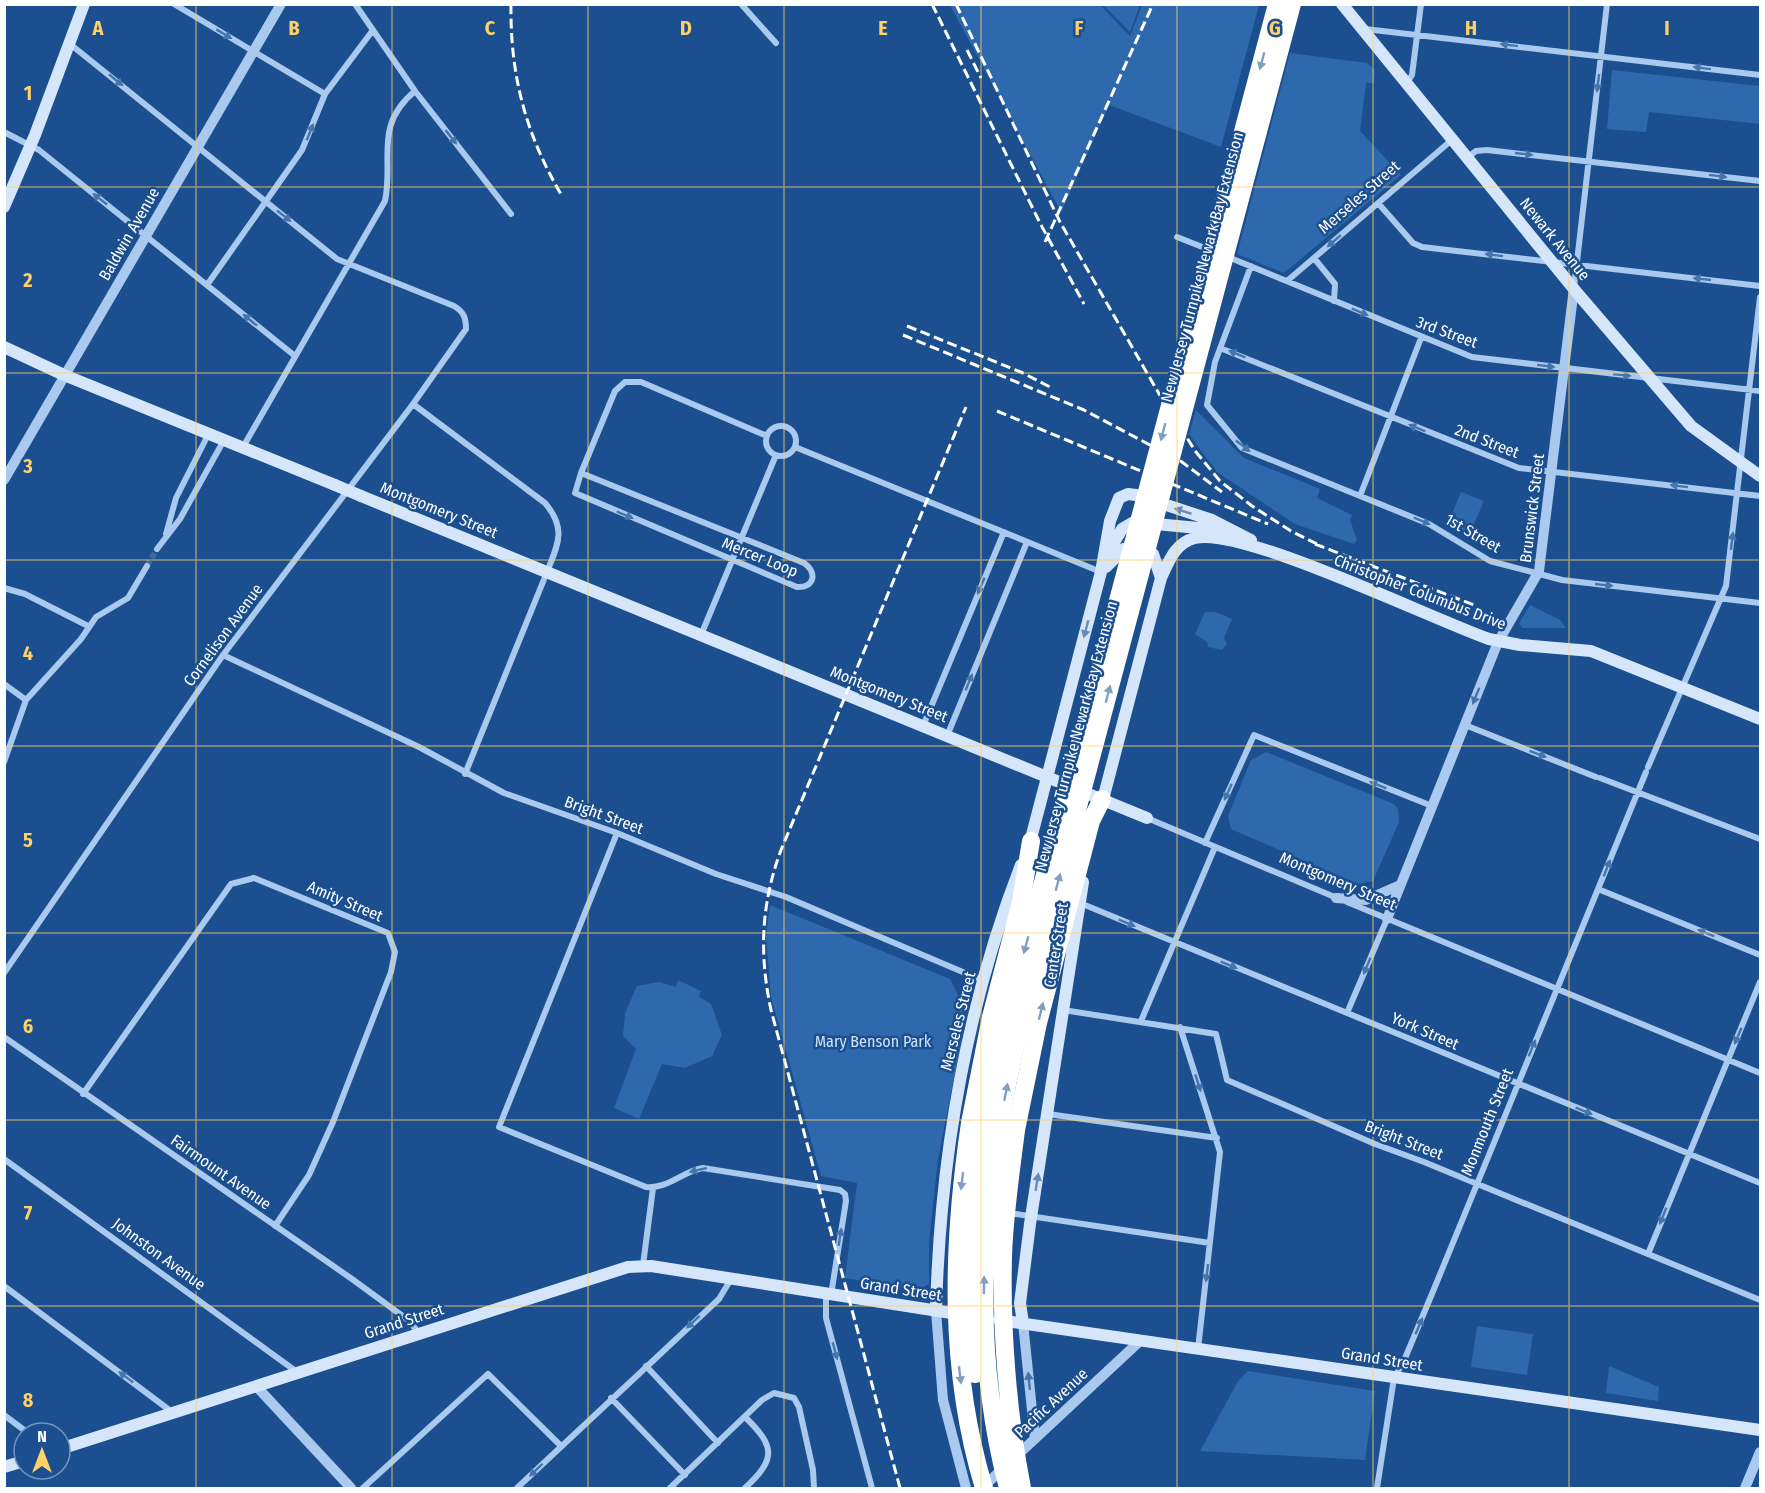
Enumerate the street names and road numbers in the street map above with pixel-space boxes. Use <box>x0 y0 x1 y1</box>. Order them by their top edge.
street label: New Jersey Turnpike Newark Bay Extension <box>1157 130 1247 404</box>
street label: Merseles Street <box>1315 156 1404 237</box>
street label: Baldwin Avenue <box>95 184 163 284</box>
street label: Newark Avenue <box>1516 194 1594 284</box>
street label: 3rd Street <box>1414 312 1481 352</box>
street label: 2nd Street <box>1452 420 1522 462</box>
street label: Brunswick Street <box>1516 452 1548 564</box>
street label: Montgomery Street <box>378 478 501 542</box>
street label: 1st Street <box>1442 509 1505 557</box>
street label: Mercer Loop <box>719 533 801 581</box>
street label: Christopher Columbus Drive <box>1331 550 1509 634</box>
street label: Cornelison Avenue <box>179 580 267 690</box>
street label: New Jersey Turnpike Newark Bay Extension <box>1031 599 1121 873</box>
street label: Montgomery Street <box>828 662 951 726</box>
street label: Bright Street <box>562 792 647 838</box>
street label: Montgomery Street <box>1277 848 1400 914</box>
street label: Amity Street <box>304 877 386 926</box>
street label: Center Street <box>1040 900 1072 989</box>
street label: Merseles Street <box>937 969 980 1072</box>
street label: York Street <box>1388 1008 1462 1054</box>
street label: Monmouth Street <box>1457 1065 1517 1178</box>
street label: Bright Street <box>1362 1116 1447 1164</box>
street label: Fairmount Avenue <box>167 1130 275 1214</box>
street label: Johnston Avenue <box>109 1214 209 1294</box>
street label: Grand Street <box>859 1273 944 1305</box>
street label: Grand Street <box>362 1299 447 1343</box>
street label: Grand Street <box>1340 1343 1425 1375</box>
street label: Pacific Avenue <box>1010 1364 1092 1442</box>

